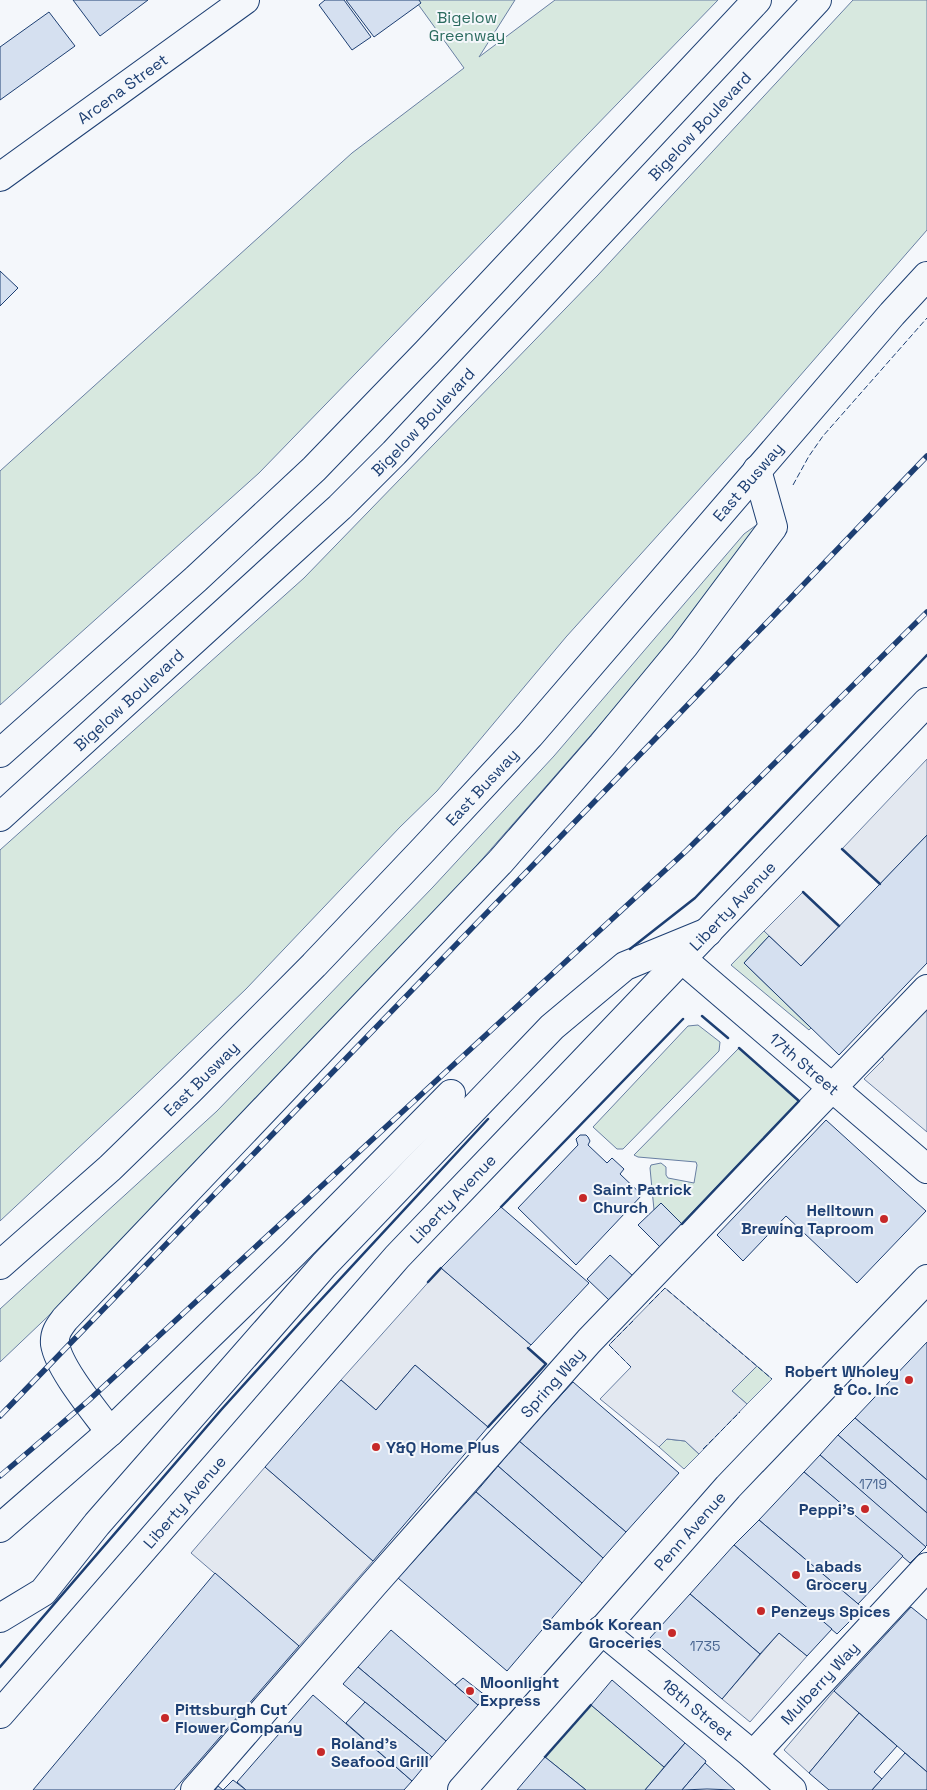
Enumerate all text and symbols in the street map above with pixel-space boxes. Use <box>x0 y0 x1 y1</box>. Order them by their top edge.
park label: Bigelow Greenway <box>429 7 505 46</box>
street label: Arcena Street <box>73 49 172 129</box>
street label: Bigelow Boulevard <box>644 67 756 185</box>
street label: Bigelow Boulevard <box>367 363 479 481</box>
street label: East Busway <box>708 438 788 526</box>
street label: Bigelow Boulevard <box>69 645 188 756</box>
street label: East Busway <box>441 744 523 830</box>
street label: Liberty Avenue <box>685 857 780 955</box>
street label: 17th Street <box>764 1028 843 1100</box>
street label: East Busway <box>159 1037 243 1121</box>
street label: Liberty Avenue <box>405 1150 501 1248</box>
place label: Saint Patrick Church <box>593 1179 692 1218</box>
marker: Saint Patrick Church <box>577 1192 589 1204</box>
place label: Helltown Brewing Taproom <box>741 1200 874 1239</box>
marker: Helltown Brewing Taproom <box>878 1213 890 1225</box>
street label: Spring Way <box>516 1343 589 1422</box>
place label: Robert Wholey & Co. Inc <box>785 1361 899 1400</box>
marker: Robert Wholey & Co. Inc <box>903 1374 915 1386</box>
place label: Y&Q Home Plus <box>386 1437 500 1458</box>
marker: Y&Q Home Plus <box>370 1441 382 1453</box>
street label: Liberty Avenue <box>139 1451 231 1553</box>
house number: 1719 <box>859 1475 887 1493</box>
street label: Penn Avenue <box>649 1487 731 1575</box>
place label: Peppi's <box>799 1499 855 1520</box>
marker: Peppi's <box>859 1503 871 1515</box>
place label: Labads Grocery <box>806 1556 867 1595</box>
marker: Labads Grocery <box>790 1569 802 1581</box>
place label: Penzeys Spices <box>771 1601 890 1622</box>
marker: Penzeys Spices <box>755 1605 767 1617</box>
place label: Sambok Korean Groceries <box>542 1614 662 1653</box>
marker: Sambok Korean Groceries <box>666 1627 678 1639</box>
house number: 1735 <box>690 1637 720 1655</box>
street label: Mulberry Way <box>776 1637 864 1729</box>
place label: Moonlight Express <box>480 1672 559 1711</box>
street label: 18th Street <box>657 1674 737 1746</box>
marker: Moonlight Express <box>464 1685 476 1697</box>
place label: Pittsburgh Cut Flower Company <box>175 1699 303 1738</box>
marker: Pittsburgh Cut Flower Company <box>159 1712 171 1724</box>
place label: Roland's Seafood Grill <box>331 1733 429 1772</box>
marker: Roland's Seafood Grill <box>315 1746 327 1758</box>

